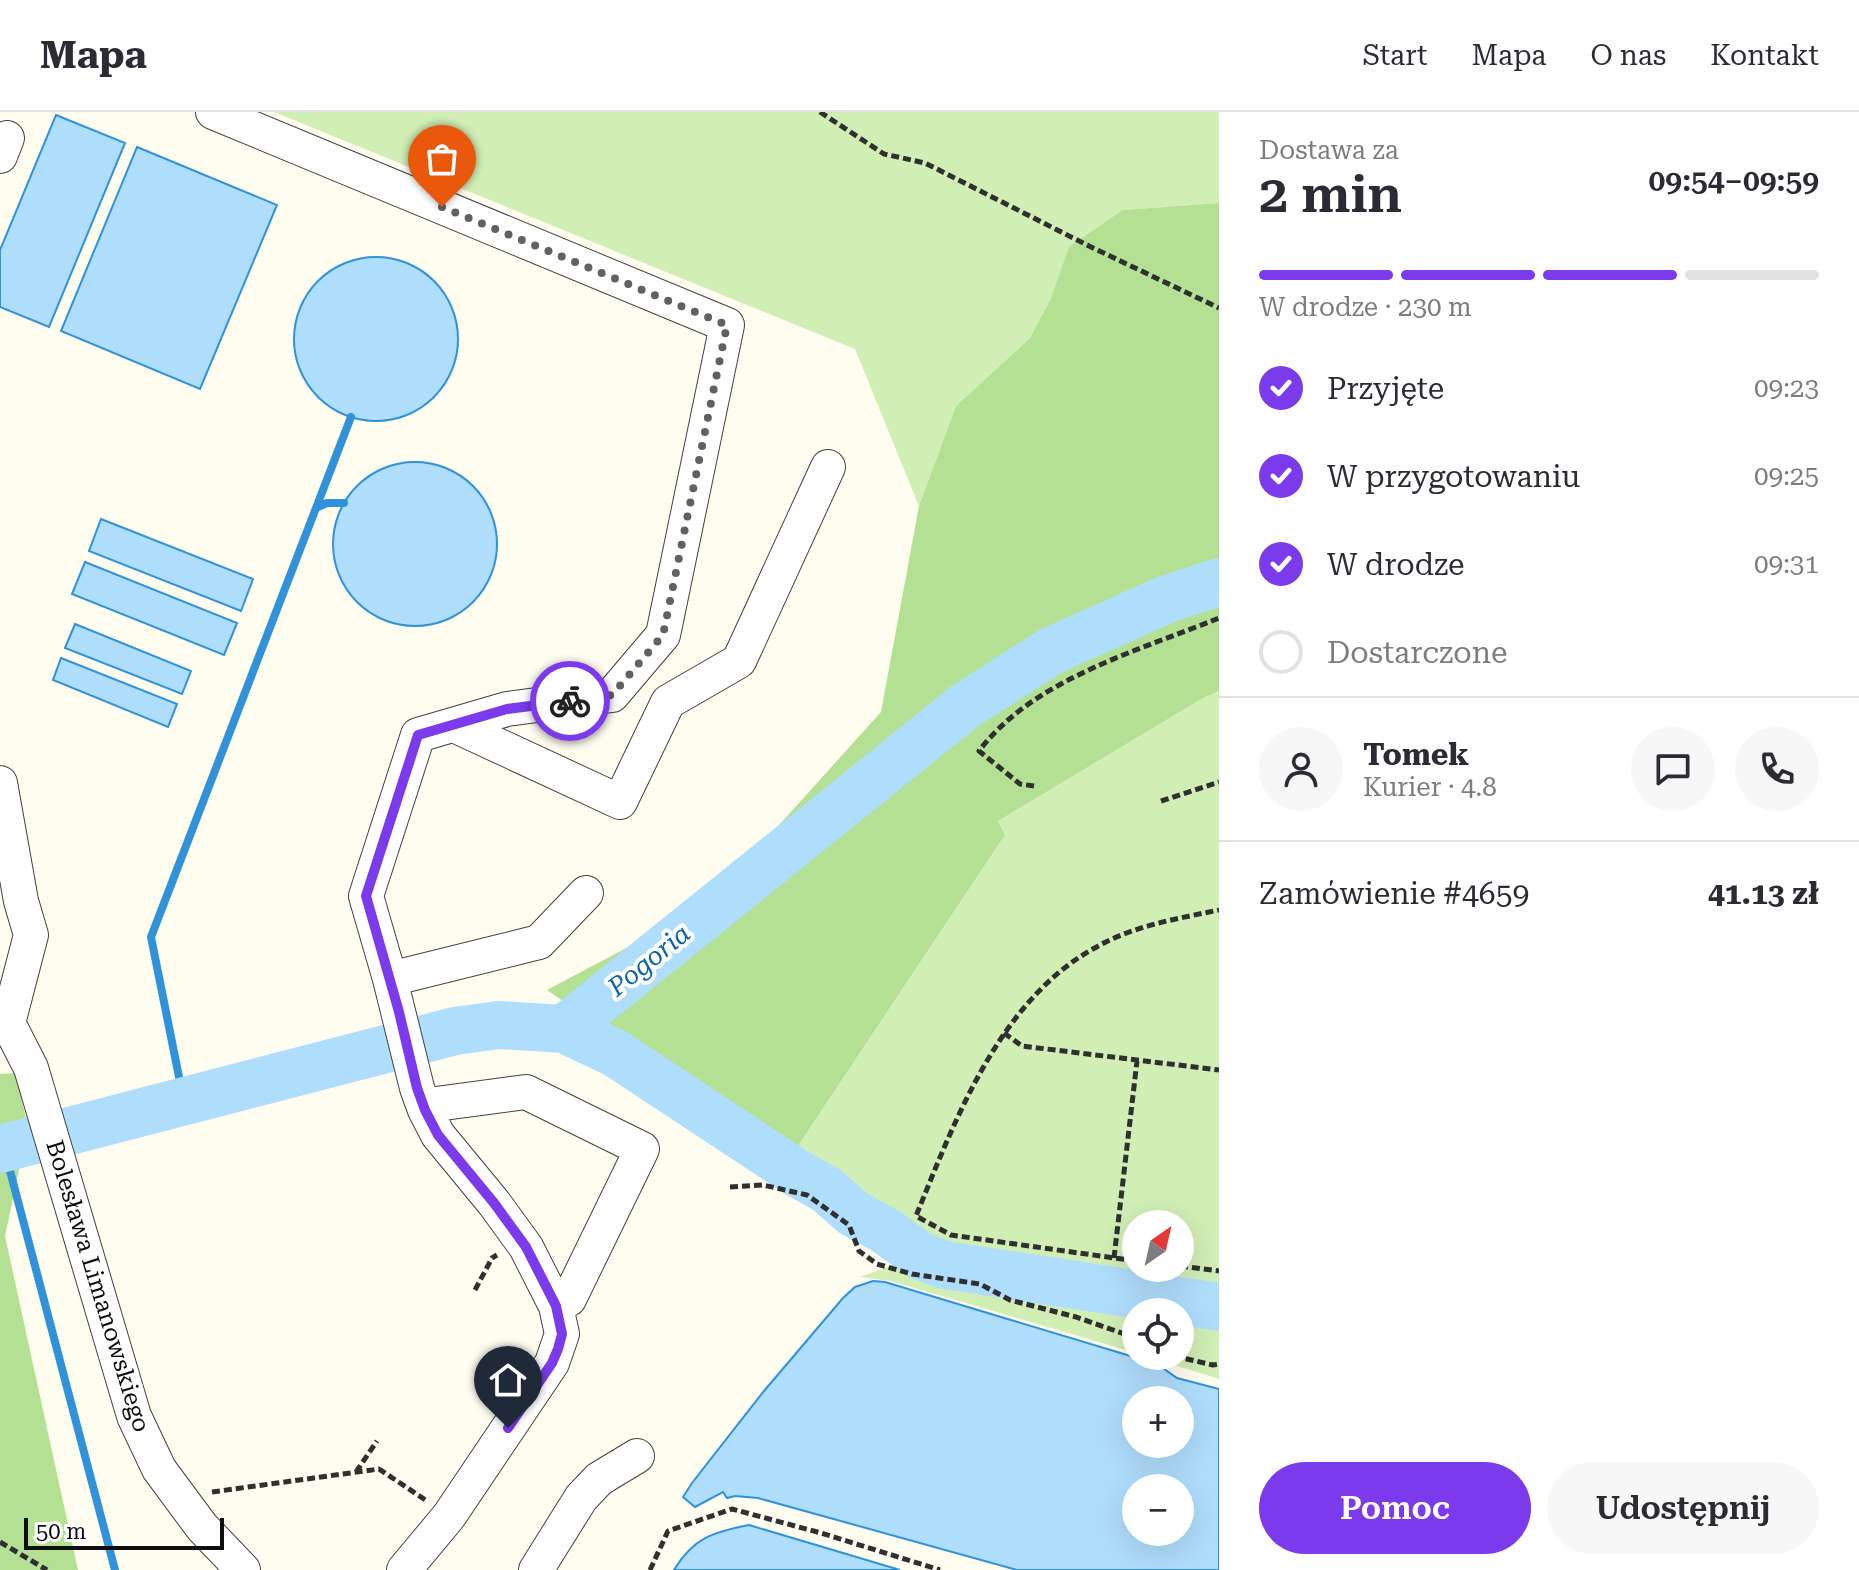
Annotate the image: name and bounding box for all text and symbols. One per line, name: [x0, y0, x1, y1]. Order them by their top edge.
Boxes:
text: Mapa: [40, 33, 147, 77]
text: Start: [1362, 39, 1428, 72]
text: Mapa: [1472, 39, 1546, 72]
text: O nas: [1590, 39, 1666, 72]
text: Kontakt: [1710, 39, 1819, 72]
pin: [408, 125, 476, 207]
text: Dostawa za: [1259, 135, 1399, 165]
icon: bag: [420, 137, 464, 181]
text: 09:54–09:59: [1649, 163, 1819, 198]
text: 2 min: [1259, 164, 1402, 225]
text: W drodze · 230 m: [1259, 292, 1472, 322]
icon: check: [1259, 366, 1303, 410]
text: Przyjęte: [1327, 371, 1444, 406]
text: 09:23: [1754, 373, 1819, 403]
icon: check: [1259, 454, 1303, 498]
text: W przygotowaniu: [1327, 459, 1580, 494]
text: 09:25: [1754, 461, 1819, 491]
icon: check: [1259, 542, 1303, 586]
text: W drodze: [1327, 547, 1464, 582]
text: 09:31: [1754, 549, 1819, 579]
text: Dostarczone: [1327, 635, 1507, 670]
courier: [530, 661, 610, 741]
icon: bike: [548, 679, 592, 723]
button: person: [1259, 727, 1343, 811]
button: chat: [1631, 727, 1715, 811]
button: phone: [1735, 727, 1819, 811]
text: Tomek: [1363, 737, 1469, 772]
text: Kurier · 4.8: [1363, 772, 1497, 802]
text: Zamówienie #4659: [1259, 876, 1529, 911]
text: 41.13 zł: [1708, 876, 1819, 911]
water label: Pogoria: [601, 918, 696, 1003]
street label: Bolesława Limanowskiego: [40, 1137, 156, 1435]
north arrow: [1122, 1210, 1194, 1282]
map controls: [1122, 1210, 1194, 1546]
button: locate: [1122, 1298, 1194, 1370]
pin: [474, 1346, 542, 1428]
icon: home: [486, 1358, 530, 1402]
button: +: [1122, 1386, 1194, 1458]
button: Pomoc: [1259, 1462, 1531, 1554]
button: Udostępnij: [1547, 1462, 1819, 1554]
button: −: [1122, 1474, 1194, 1546]
scale bar: [24, 1514, 224, 1550]
text: 50 m: [36, 1519, 86, 1544]

